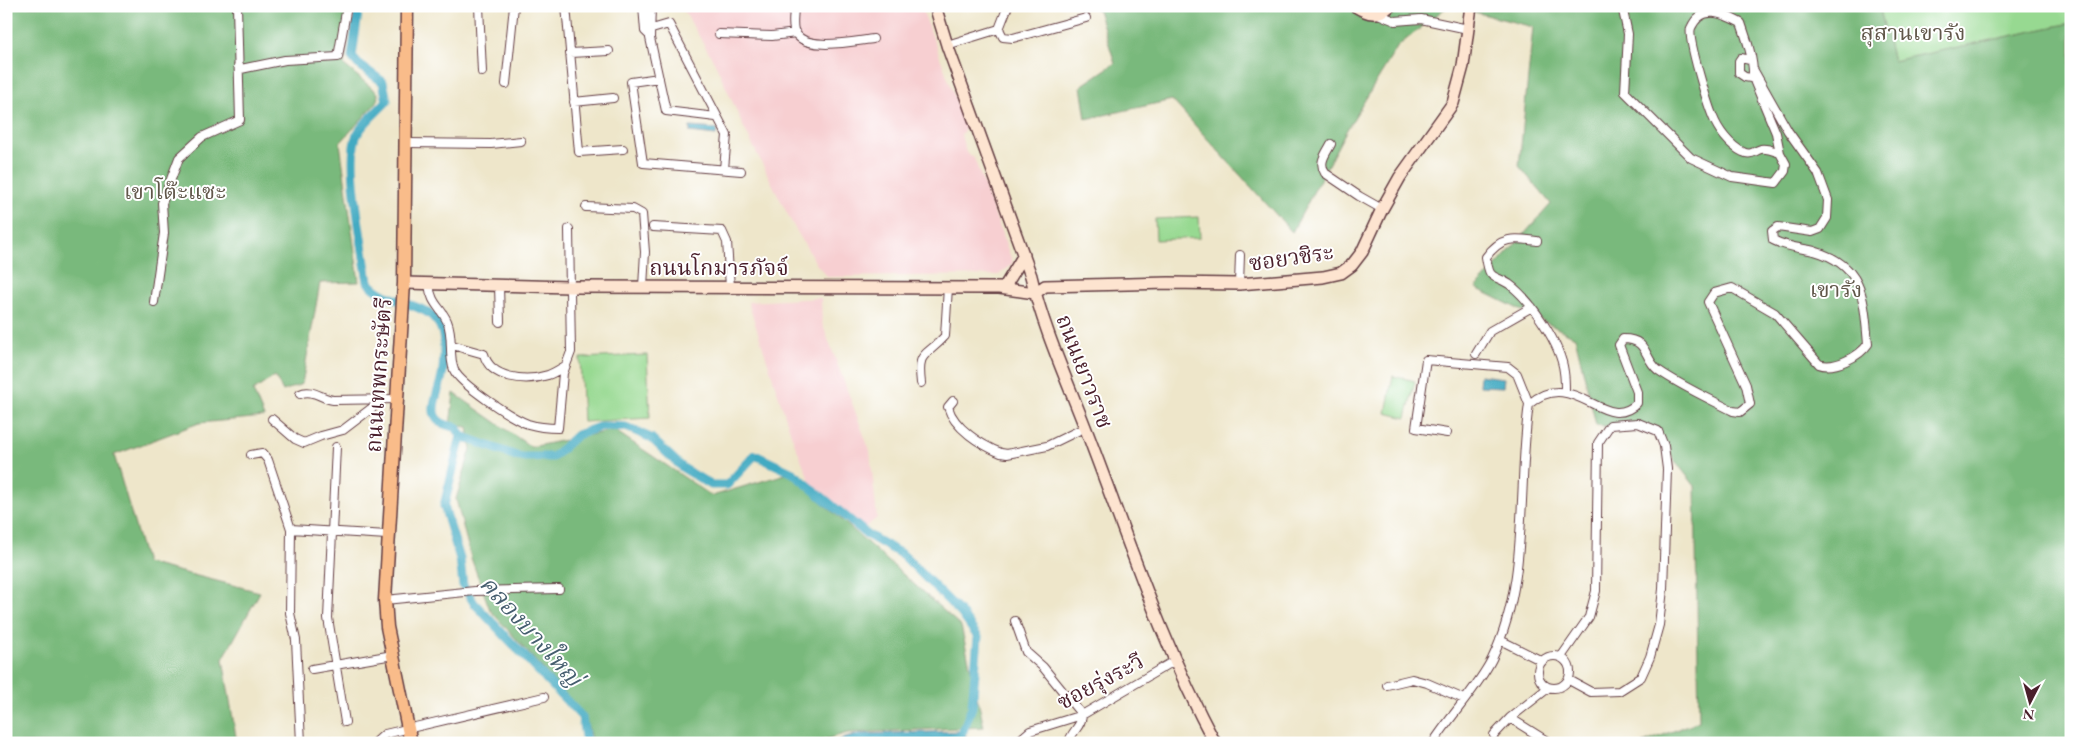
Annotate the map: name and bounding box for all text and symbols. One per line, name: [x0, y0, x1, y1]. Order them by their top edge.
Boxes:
park label: สุสานเขารัง: [1860, 18, 1966, 47]
park label: เขาโต๊ะแซะ: [124, 177, 226, 206]
street label: ซอยวชิระ: [1247, 237, 1335, 278]
street label: ถนนโกมารภัจจ์: [649, 253, 789, 282]
park label: เขารัง: [1810, 275, 1862, 304]
street label: ถนนเทพกระษัตรี: [359, 297, 398, 453]
street label: ถนนเยาวราช: [1050, 310, 1120, 432]
water label: คลองบางใหญ่: [473, 568, 592, 695]
street label: ซอยรุ่งระวี: [1052, 647, 1149, 716]
north arrow: [2004, 676, 2054, 726]
text: N: [2021, 705, 2035, 724]

